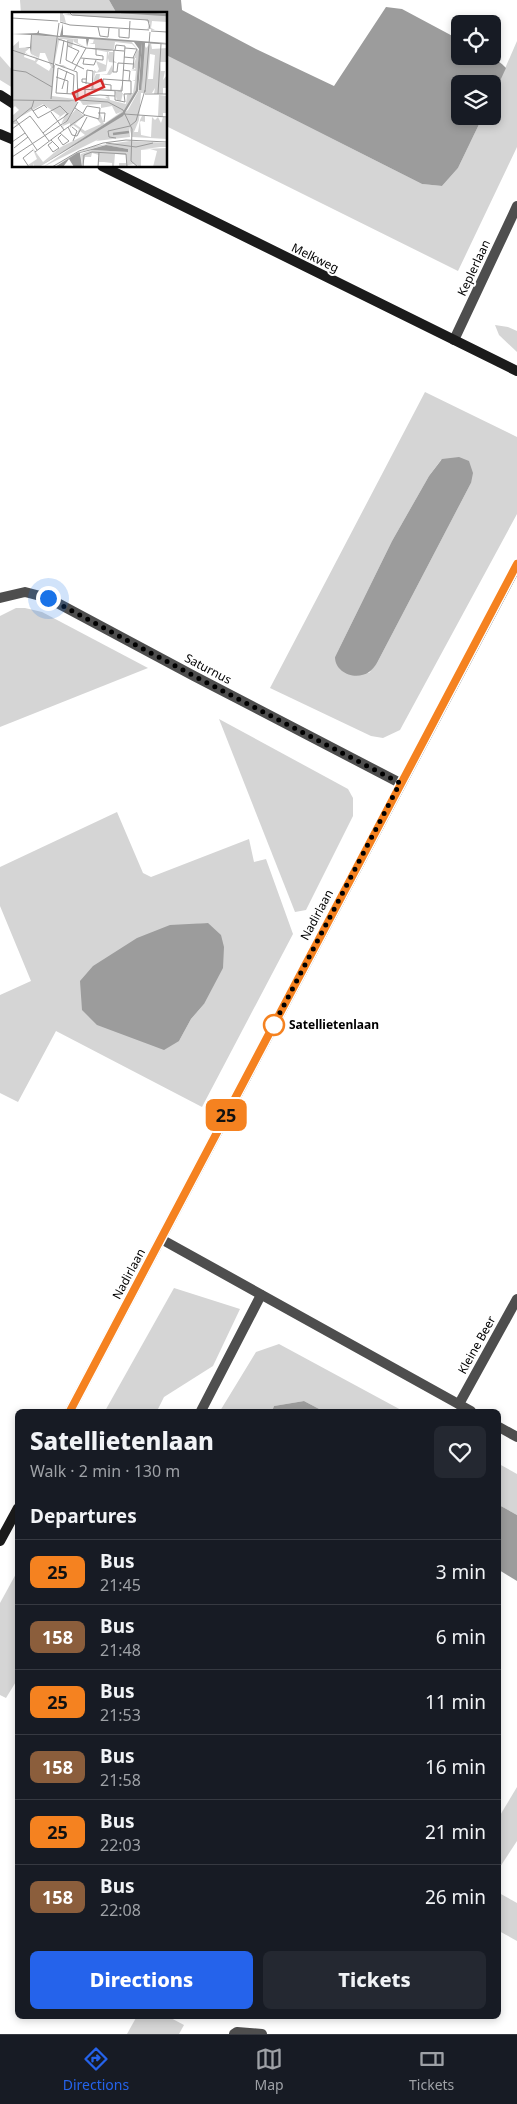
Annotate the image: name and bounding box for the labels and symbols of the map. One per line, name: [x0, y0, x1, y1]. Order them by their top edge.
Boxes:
inset map: [12, 12, 168, 168]
street label: Keplerlaan: [453, 237, 494, 299]
street label: Melkweg: [289, 239, 342, 276]
your location: [36, 586, 61, 611]
street label: Saturnus: [182, 649, 235, 688]
street label: Nadirlaan: [296, 886, 337, 943]
marker: Satellietenlaan: [263, 1014, 285, 1036]
place label: Satellietenlaan: [289, 1016, 379, 1033]
line badge: 25: [204, 1099, 248, 1131]
street label: Nadirlaan: [108, 1245, 149, 1302]
street label: Kleine Beer: [454, 1313, 500, 1377]

